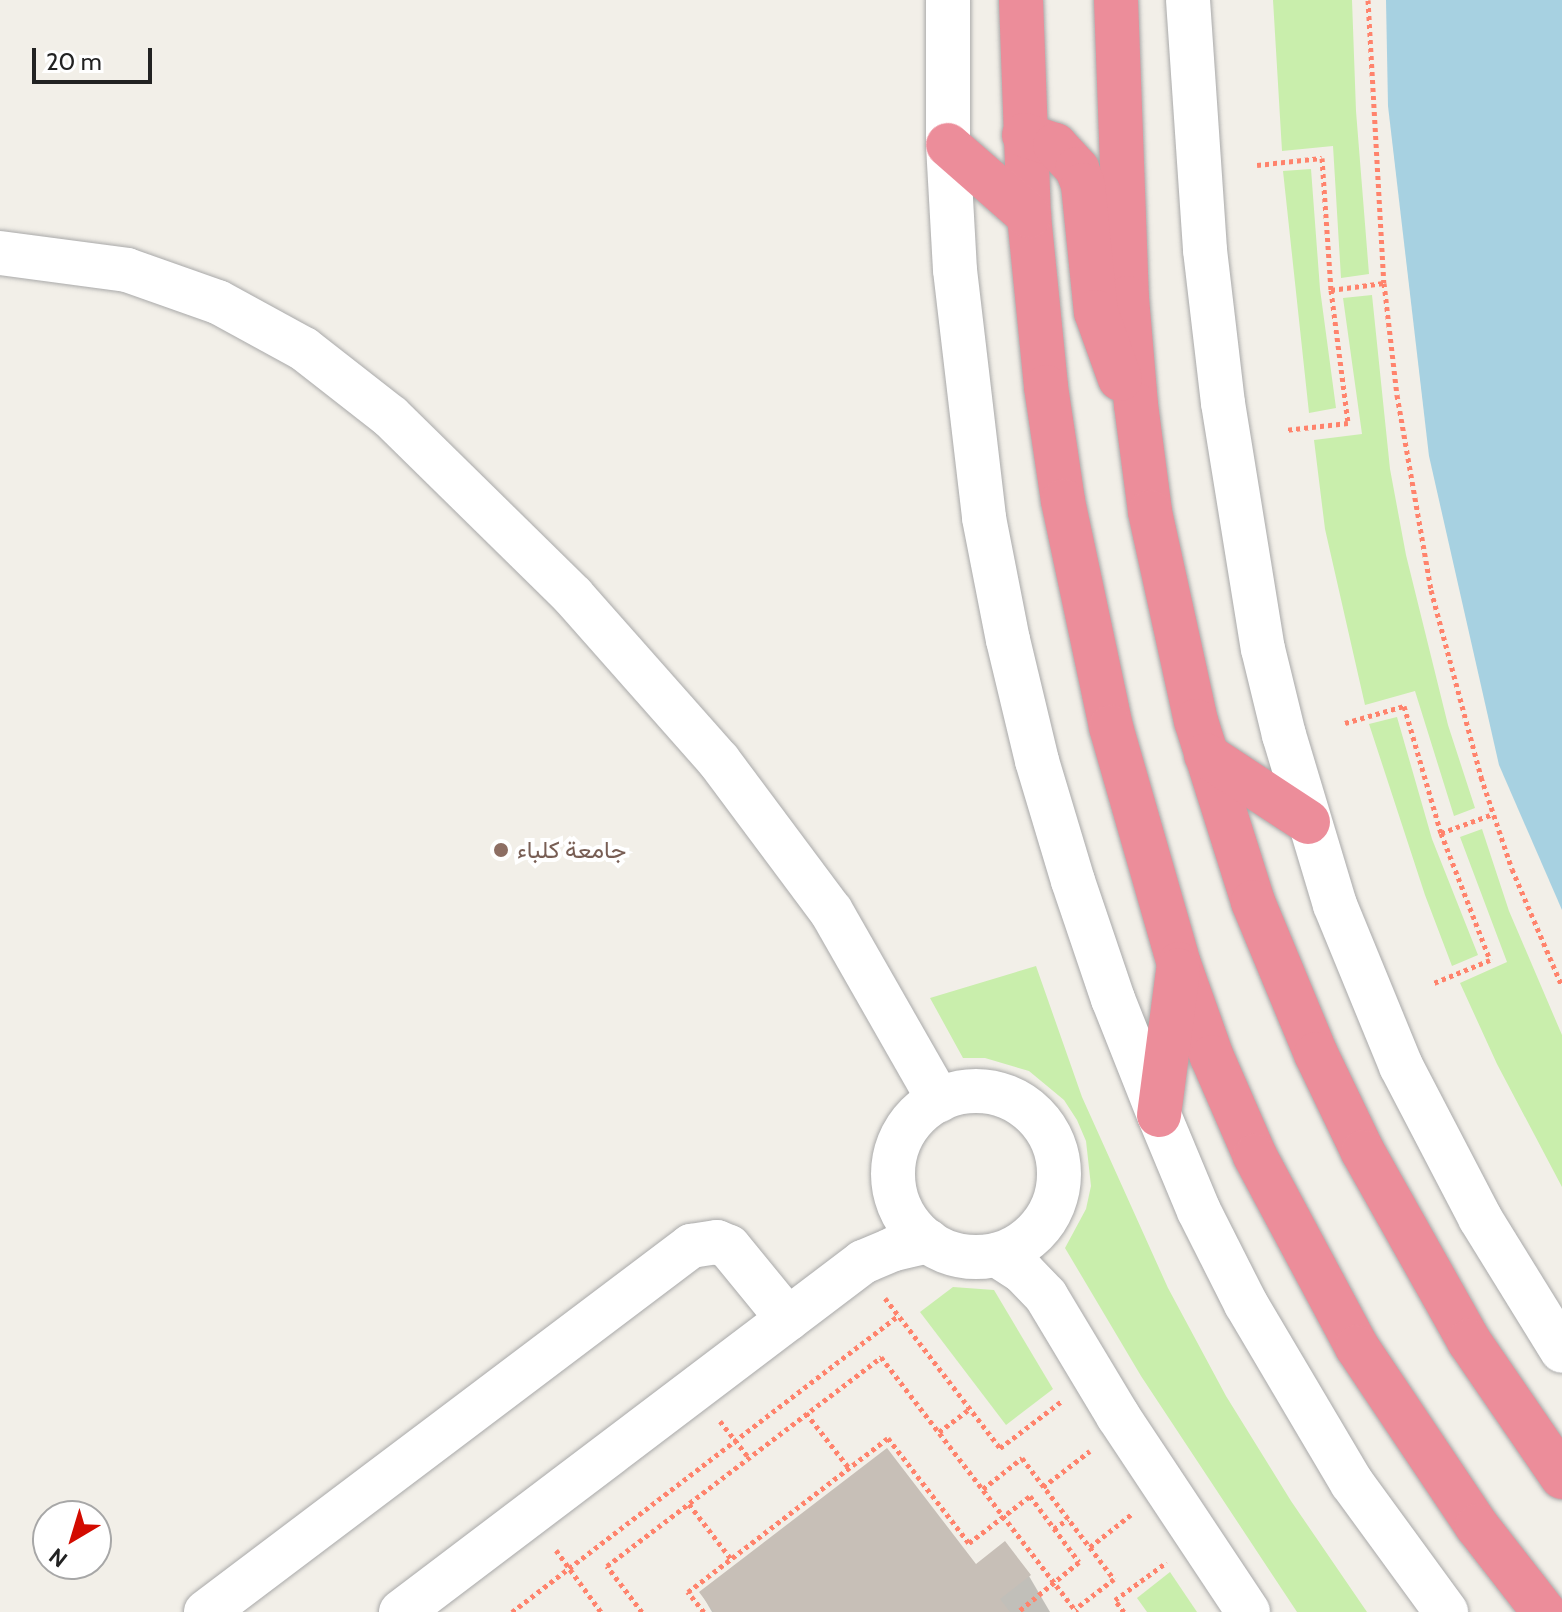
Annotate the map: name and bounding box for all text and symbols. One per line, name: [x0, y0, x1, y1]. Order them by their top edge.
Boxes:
scale bar: [36, 32, 156, 82]
text: 20 m: [46, 47, 102, 76]
place label: جامعة كلباء: [517, 836, 626, 864]
marker: جامعة كلباء: [492, 841, 510, 859]
north arrow: [32, 1500, 112, 1580]
text: N: [44, 1542, 73, 1573]

